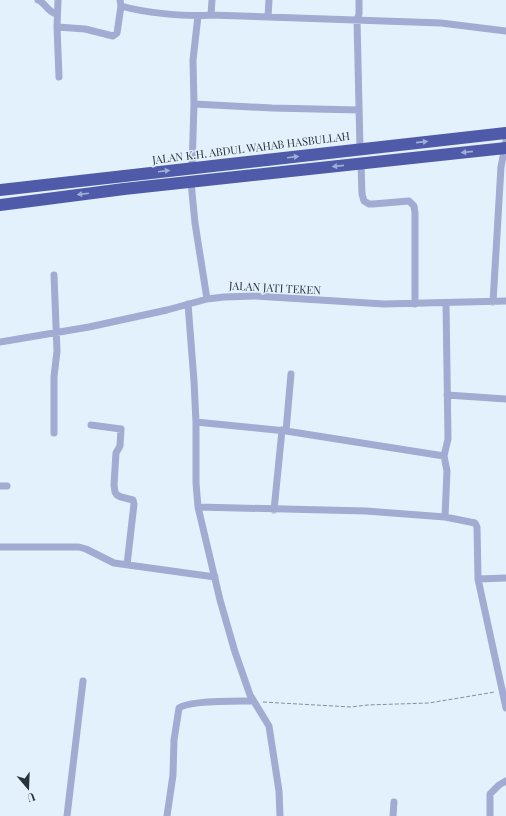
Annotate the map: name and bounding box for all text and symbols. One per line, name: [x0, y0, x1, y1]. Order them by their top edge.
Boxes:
street label: JALAN K.H. ABDUL WAHAB HASBULLAH: [150, 128, 351, 167]
one-way arrow: [416, 139, 428, 146]
one-way arrow: [461, 149, 473, 155]
one-way arrow: [287, 153, 299, 160]
one-way arrow: [332, 163, 344, 169]
one-way arrow: [158, 168, 170, 175]
one-way arrow: [77, 191, 90, 197]
street label: JALAN JATI TEKEN: [228, 278, 322, 297]
north arrow: [8, 768, 48, 808]
text: U: [25, 790, 37, 806]

